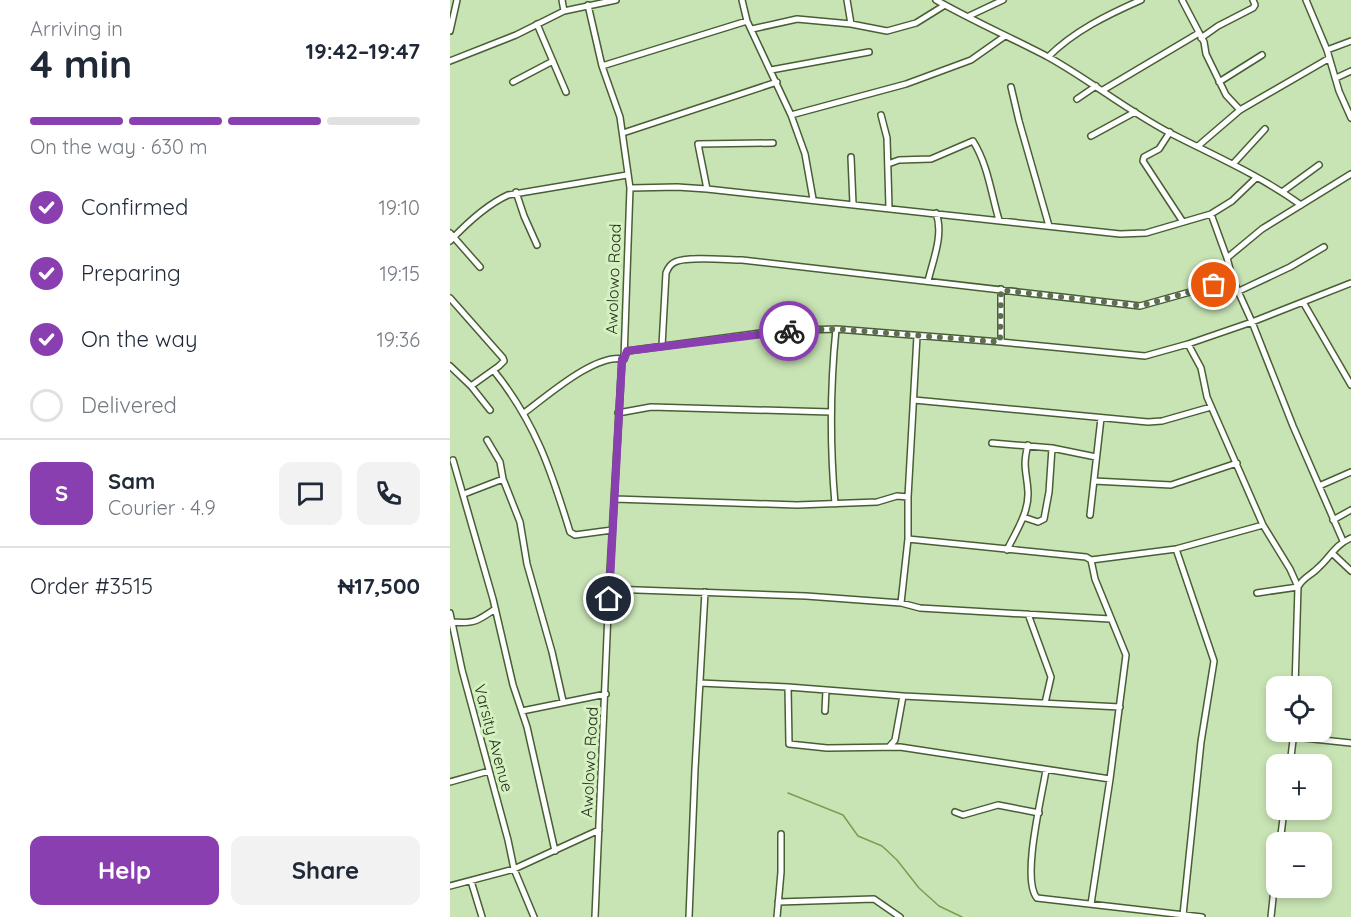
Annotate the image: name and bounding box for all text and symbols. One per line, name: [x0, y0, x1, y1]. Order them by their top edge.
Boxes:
text: Arriving in: [30, 16, 123, 41]
text: 19:42–19:47: [306, 37, 420, 65]
text: 4 min: [30, 39, 132, 88]
text: On the way · 630 m: [30, 134, 208, 159]
icon: check: [30, 191, 63, 224]
text: Confirmed: [81, 193, 188, 221]
text: 19:10: [378, 195, 420, 220]
street label: Awolowo Road: [601, 223, 625, 335]
icon: check: [30, 257, 63, 290]
text: Preparing: [81, 259, 181, 287]
pin: [1188, 259, 1239, 310]
text: 19:15: [379, 261, 420, 286]
icon: bag: [1197, 268, 1230, 301]
courier: [759, 301, 819, 361]
icon: bike: [773, 315, 806, 348]
icon: check: [30, 323, 63, 356]
text: On the way: [81, 325, 197, 353]
text: 19:36: [376, 327, 420, 352]
text: Delivered: [81, 391, 177, 419]
button: chat: [279, 462, 342, 525]
button: phone: [357, 462, 420, 525]
text: Sam: [108, 467, 155, 495]
text: S: [55, 479, 68, 507]
text: Courier · 4.9: [108, 495, 216, 520]
text: Order #3515: [30, 572, 153, 600]
text: ₦17,500: [338, 572, 420, 600]
pin: [583, 573, 634, 624]
icon: home: [592, 582, 625, 615]
map controls: [1266, 676, 1332, 898]
button: locate: [1266, 676, 1332, 742]
street label: Varsity Avenue: [470, 682, 518, 794]
street label: Awolowo Road: [576, 706, 602, 818]
button: +: [1266, 754, 1332, 820]
button: −: [1266, 832, 1332, 898]
button: Help: [30, 836, 219, 905]
button: Share: [231, 836, 420, 905]

